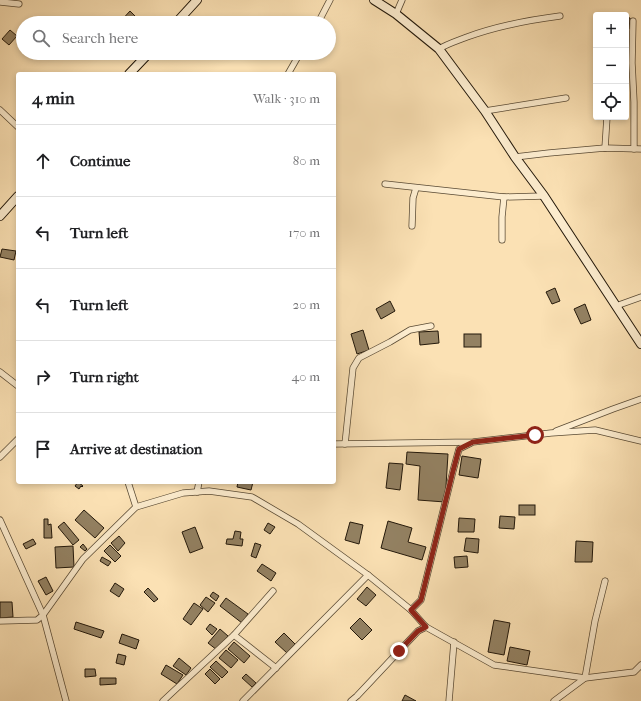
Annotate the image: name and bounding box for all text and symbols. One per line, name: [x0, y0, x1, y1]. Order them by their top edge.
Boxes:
map controls: [593, 12, 629, 120]
button: +: [593, 12, 629, 48]
search box: [16, 16, 336, 60]
icon: search: [30, 27, 52, 49]
text: Search here: [62, 29, 138, 47]
button: −: [593, 48, 629, 84]
button: locate: [593, 84, 629, 120]
text: 4 min: [32, 88, 75, 108]
text: Walk · 310 m: [253, 91, 320, 106]
icon: ahead: [32, 150, 54, 172]
text: Continue: [70, 152, 130, 170]
text: 80 m: [293, 153, 320, 168]
icon: left: [32, 222, 54, 244]
text: Turn left: [70, 224, 128, 242]
text: 170 m: [288, 225, 320, 240]
icon: left: [32, 294, 54, 316]
text: Turn left: [70, 296, 128, 314]
text: 20 m: [293, 297, 320, 312]
icon: right: [32, 366, 54, 388]
text: Turn right: [70, 368, 139, 386]
text: 40 m: [292, 369, 320, 384]
route start: [526, 426, 544, 444]
icon: arrive: [32, 438, 54, 460]
text: Arrive at destination: [70, 440, 202, 458]
route end: [390, 642, 408, 660]

